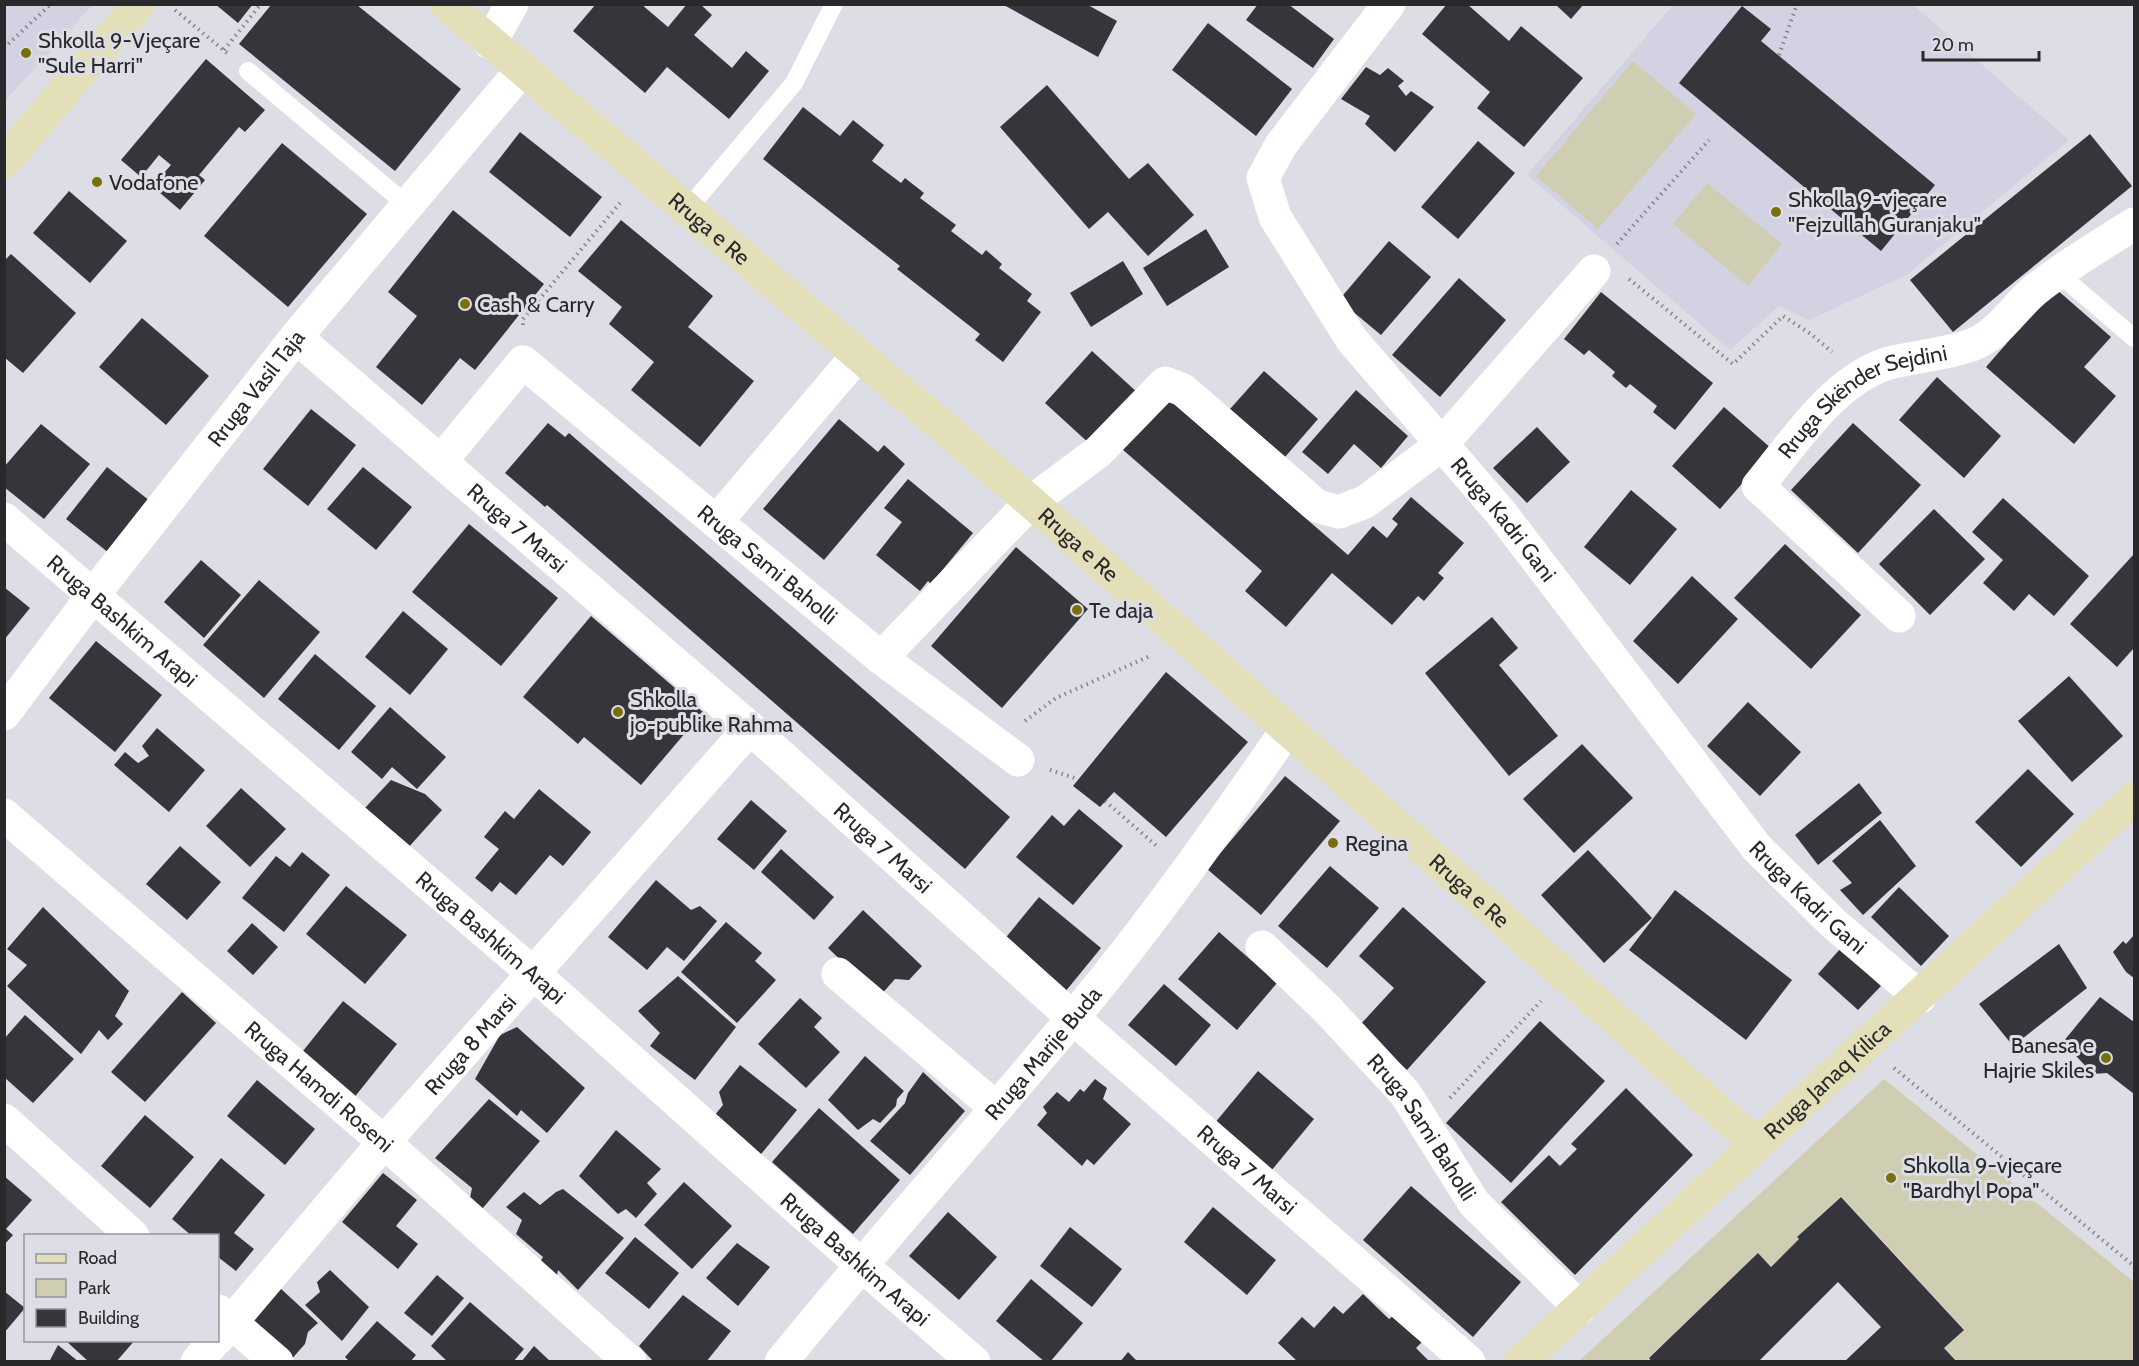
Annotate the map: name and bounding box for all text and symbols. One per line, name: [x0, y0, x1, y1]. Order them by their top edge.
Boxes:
scale bar: [1923, 24, 2038, 62]
place label: Shkolla 9-Vjeçare "Sule Harri": [38, 27, 200, 79]
text: 20 m: [1932, 34, 1974, 56]
marker: Shkolla 9-Vjeçare "Sule Harri": [19, 46, 33, 60]
place label: Vodafone: [109, 169, 199, 196]
marker: Vodafone: [90, 175, 104, 189]
street label: Rruga e Re: [663, 186, 755, 271]
place label: Shkolla 9-vjeçare "Fejzullah Guranjaku": [1788, 186, 1981, 238]
marker: Shkolla 9-vjeçare "Fejzullah Guranjaku": [1769, 205, 1783, 219]
place label: Cash & Carry: [477, 291, 595, 318]
marker: Cash & Carry: [458, 297, 472, 311]
street label: Rruga Vasil Taja: [202, 324, 311, 452]
street label: Rruga Skënder Sejdini: [1772, 339, 1949, 464]
street label: Rruga Kadri Gani: [1445, 452, 1562, 587]
street label: Rruga 7 Marsi: [461, 478, 572, 578]
street label: Rruga Sami Baholli: [692, 499, 843, 630]
street label: Rruga e Re: [1033, 502, 1124, 587]
street label: Rruga Bashkim Arapi: [41, 549, 203, 693]
place label: Te daja: [1089, 597, 1154, 624]
marker: Te daja: [1070, 603, 1084, 617]
place label: Shkolla jo-publike Rahma: [629, 686, 793, 738]
marker: Shkolla jo-publike Rahma: [611, 705, 625, 719]
street label: Rruga 7 Marsi: [828, 797, 938, 899]
place label: Regina: [1345, 830, 1408, 857]
street label: Rruga Kadri Gani: [1743, 835, 1872, 960]
marker: Regina: [1326, 836, 1340, 850]
street label: Rruga e Re: [1423, 848, 1515, 933]
street label: Rruga Bashkim Arapi: [410, 866, 571, 1010]
street label: Rruga Marije Buda: [979, 981, 1107, 1126]
street label: Rruga 8 Marsi: [419, 989, 522, 1101]
street label: Rruga Hamdi Roseni: [239, 1015, 399, 1158]
street label: Rruga Janaq Kilica: [1759, 1015, 1897, 1145]
place label: Banesa e Hajrie Skiles: [1983, 1032, 2094, 1084]
street label: Rruga Sami Baholli: [1361, 1048, 1482, 1206]
marker: Banesa e Hajrie Skiles: [2099, 1051, 2113, 1065]
street label: Rruga 7 Marsi: [1192, 1119, 1302, 1220]
place label: Shkolla 9-vjeçare "Bardhyl Popa": [1903, 1152, 2062, 1204]
marker: Shkolla 9-vjeçare "Bardhyl Popa": [1884, 1171, 1898, 1185]
street label: Rruga Bashkim Arapi: [775, 1187, 935, 1332]
legend: [24, 1234, 219, 1342]
text: Road: [78, 1247, 117, 1269]
text: Park: [78, 1277, 111, 1299]
text: Building: [78, 1307, 140, 1329]

